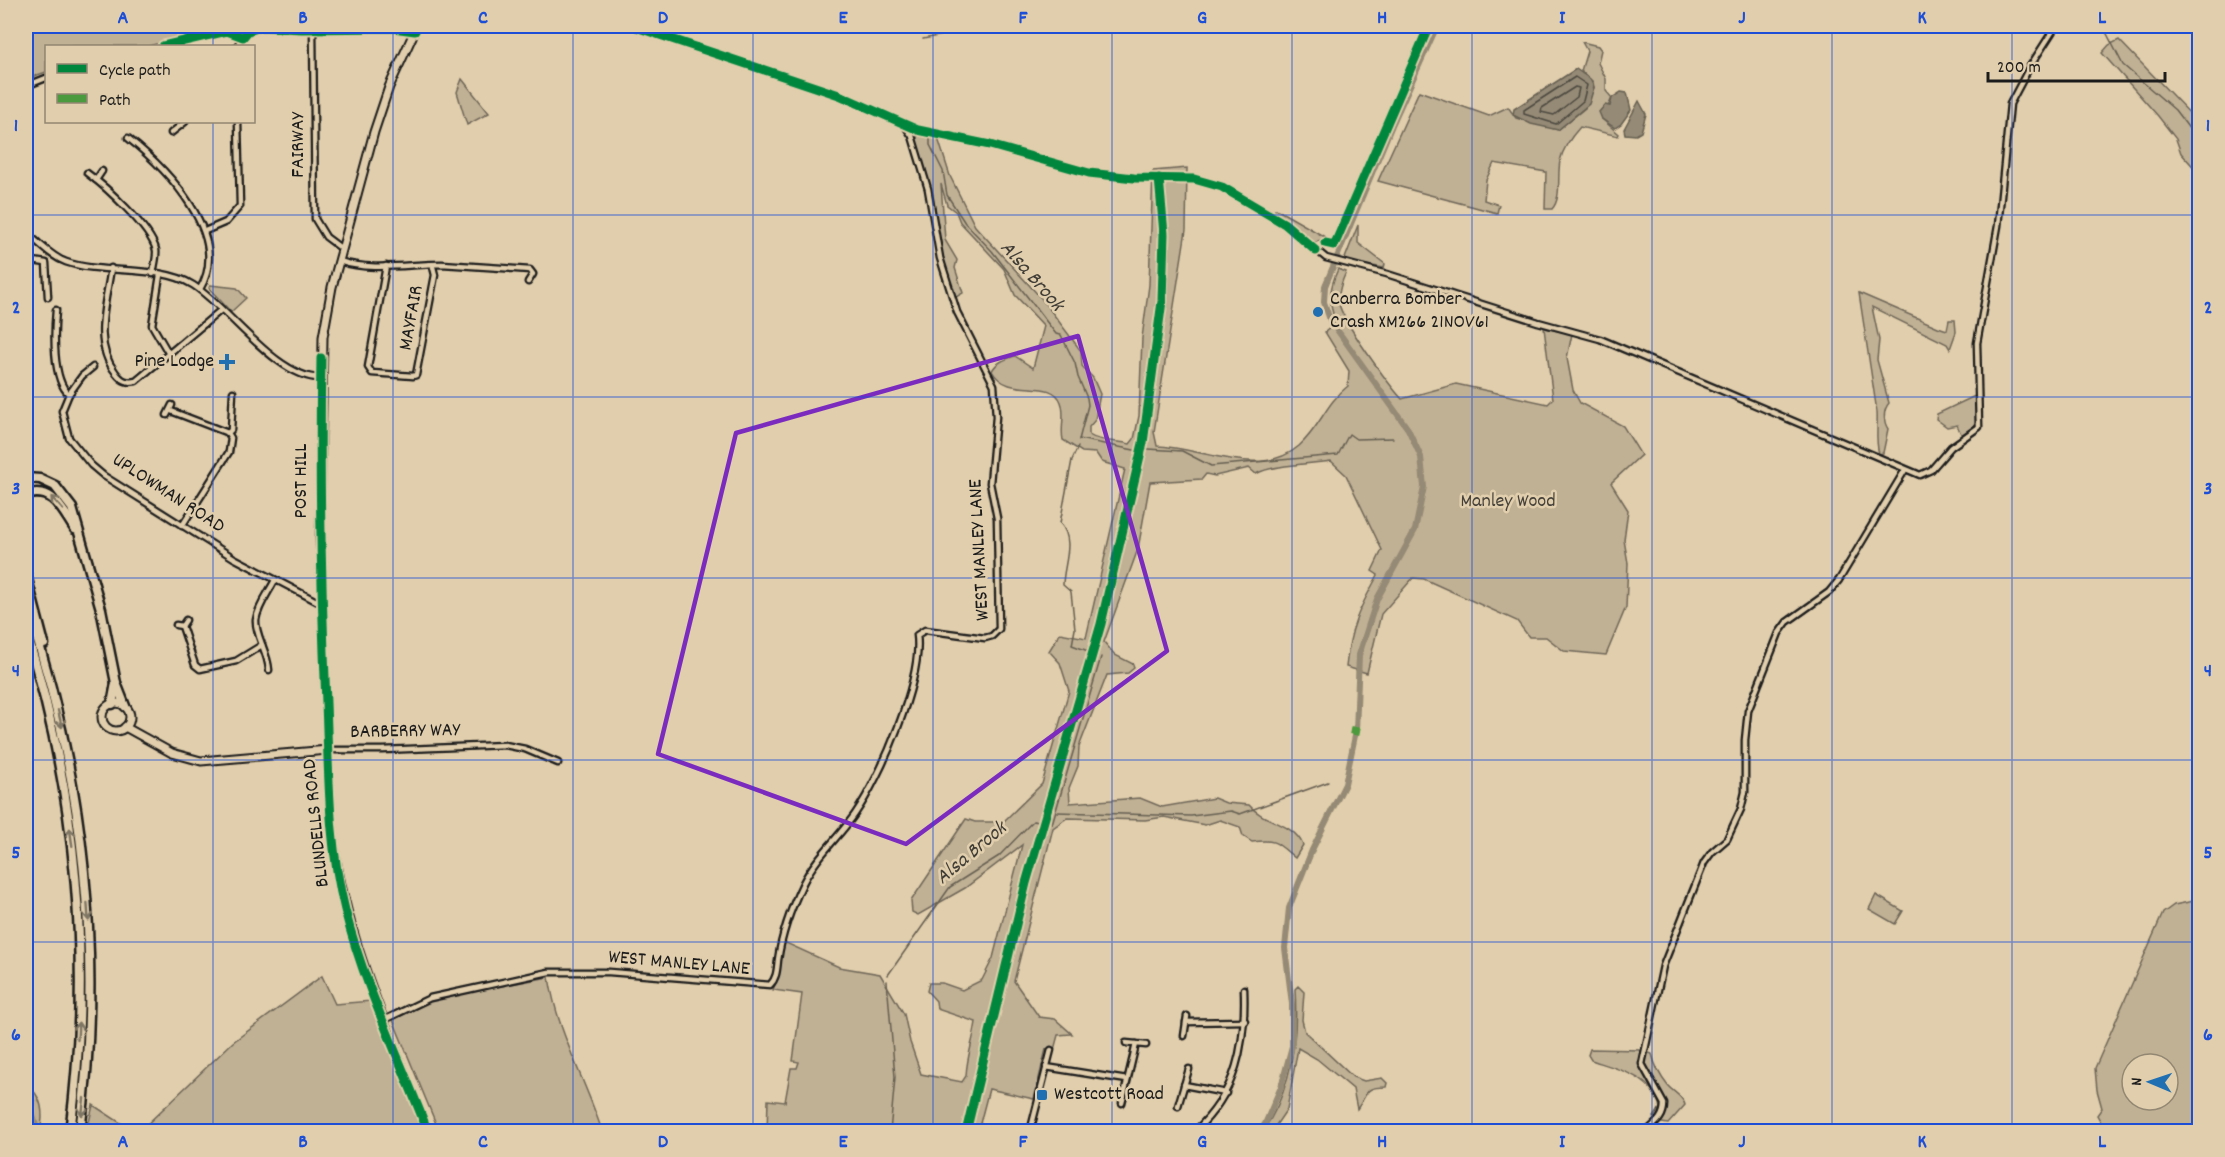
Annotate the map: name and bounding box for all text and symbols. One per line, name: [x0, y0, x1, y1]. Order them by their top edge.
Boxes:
text: A: [118, 5, 129, 33]
text: B: [298, 5, 308, 33]
text: C: [478, 5, 488, 33]
text: D: [658, 5, 669, 33]
text: E: [838, 5, 848, 33]
text: F: [1019, 5, 1029, 33]
text: G: [1197, 5, 1207, 33]
text: H: [1377, 5, 1387, 33]
text: I: [1559, 5, 1566, 33]
text: J: [1738, 5, 1746, 33]
text: K: [1917, 5, 1927, 33]
text: L: [2098, 5, 2107, 33]
legend: [45, 45, 255, 123]
scale bar: [1988, 45, 2165, 83]
text: 200 m: [1997, 56, 2041, 81]
text: Cycle path: [99, 59, 170, 84]
text: Path: [99, 89, 131, 114]
street label: FAIRWAY: [285, 112, 313, 178]
text: 1: [14, 113, 18, 141]
text: 1: [2206, 113, 2210, 141]
water label: Alsa Brook: [992, 235, 1072, 321]
street label: MAYFAIR: [393, 283, 431, 353]
place label: Canberra Bomber Crash XM266 21NOV61: [1330, 286, 1489, 337]
text: 2: [12, 295, 20, 323]
text: 2: [2204, 295, 2212, 323]
marker: Canberra Bomber Crash XM266 21NOV61: [1311, 305, 1325, 319]
place label: Pine Lodge: [135, 348, 214, 376]
marker: Pine Lodge: [218, 353, 236, 371]
street label: POST HILL: [288, 444, 316, 518]
street label: UPLOWMAN ROAD: [106, 447, 230, 541]
text: 3: [12, 476, 20, 504]
text: 3: [2204, 476, 2212, 504]
street label: WEST MANLEY LANE: [962, 479, 998, 621]
park label: Manley Wood: [1460, 488, 1556, 516]
one-way arrow: [50, 495, 63, 511]
text: 4: [12, 658, 20, 686]
text: 4: [2204, 658, 2212, 686]
one-way arrow: [54, 710, 66, 729]
street label: BARBERRY WAY: [350, 717, 461, 747]
street label: BLUNDELLS ROAD: [296, 757, 338, 889]
water label: Alsa Brook: [930, 814, 1016, 893]
one-way arrow: [65, 827, 76, 847]
text: 5: [11, 840, 21, 868]
text: 5: [2203, 840, 2213, 868]
one-way arrow: [83, 902, 94, 922]
street label: WEST MANLEY LANE: [607, 944, 751, 984]
text: 6: [11, 1022, 21, 1050]
one-way arrow: [73, 1022, 84, 1042]
text: 6: [2203, 1022, 2213, 1050]
north arrow: [2120, 1052, 2180, 1112]
text: N: [2126, 1077, 2149, 1086]
place label: Westcott Road: [1054, 1081, 1164, 1109]
marker: Westcott Road: [1035, 1088, 1049, 1102]
one-way arrow: [77, 1096, 88, 1116]
text: A: [118, 1129, 129, 1157]
text: B: [298, 1129, 308, 1157]
text: C: [478, 1129, 488, 1157]
text: D: [658, 1129, 669, 1157]
text: E: [838, 1129, 848, 1157]
text: F: [1019, 1129, 1029, 1157]
text: G: [1197, 1129, 1207, 1157]
text: H: [1377, 1129, 1387, 1157]
text: I: [1559, 1129, 1566, 1157]
text: J: [1738, 1129, 1746, 1157]
text: K: [1917, 1129, 1927, 1157]
text: L: [2098, 1129, 2107, 1157]

